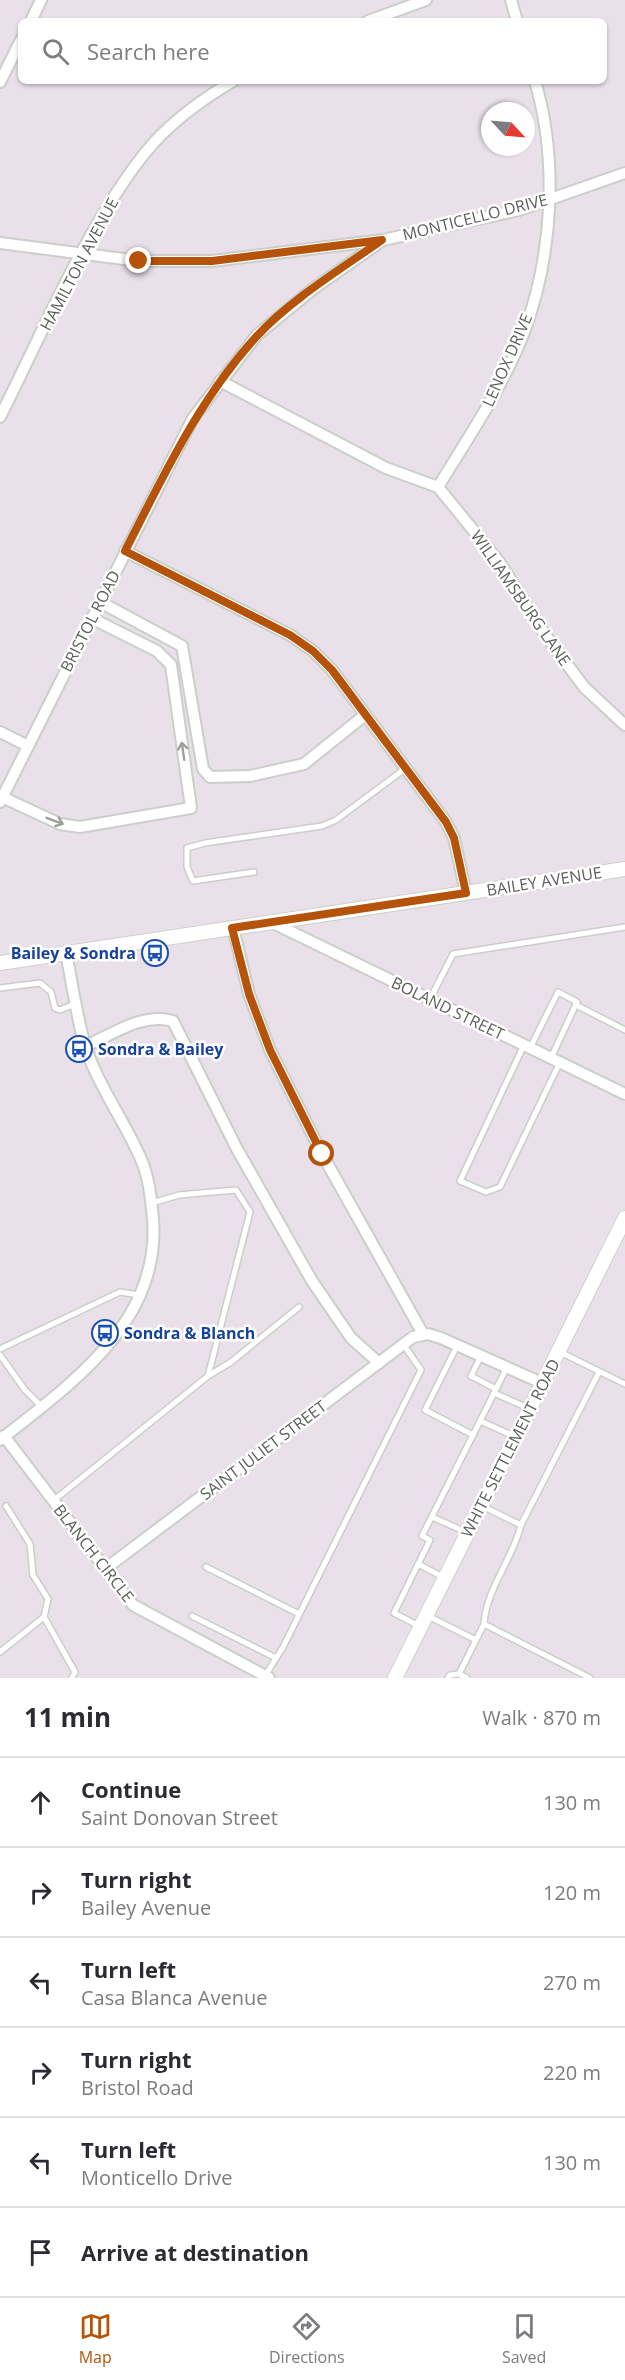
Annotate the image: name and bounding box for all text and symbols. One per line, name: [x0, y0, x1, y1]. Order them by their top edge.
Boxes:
search box: [18, 18, 607, 84]
icon: search: [39, 35, 72, 68]
text: Search here: [87, 36, 210, 66]
north arrow: [481, 102, 535, 156]
street label: MONTICELLO DRIVE: [400, 188, 550, 246]
street label: HAMILTON AVENUE: [35, 194, 123, 334]
route end: [125, 247, 151, 273]
street label: LENOX DRIVE: [477, 310, 537, 410]
street label: WILLIAMSBURG LANE: [466, 526, 576, 670]
street label: BRISTOL ROAD: [55, 566, 125, 676]
one-way arrow: [177, 741, 188, 761]
one-way arrow: [46, 817, 64, 828]
street label: BAILEY AVENUE: [485, 861, 603, 901]
bus stop icon: Bailey & Sondra: [140, 938, 170, 968]
place label: Bailey & Sondra: [11, 942, 136, 964]
street label: BOLAND STREET: [388, 971, 508, 1045]
bus stop icon: Sondra & Bailey: [64, 1034, 94, 1064]
place label: Sondra & Bailey: [98, 1038, 224, 1060]
route start: [308, 1140, 334, 1166]
bus stop icon: Sondra & Blanch: [90, 1318, 120, 1348]
place label: Sondra & Blanch: [124, 1322, 255, 1344]
street label: WHITE SETTLEMENT ROAD: [455, 1355, 565, 1541]
street label: SAINT JULIET STREET: [195, 1395, 331, 1505]
street label: BLANCH CIRCLE: [49, 1499, 139, 1607]
text: 11 min: [24, 1699, 111, 1735]
text: Walk · 870 m: [482, 1704, 601, 1731]
text: Continue: [81, 1774, 181, 1804]
icon: ahead: [24, 1786, 57, 1819]
text: 130 m: [543, 1789, 601, 1816]
text: Saint Donovan Street: [81, 1804, 278, 1831]
text: Turn right: [81, 1864, 192, 1894]
icon: right: [24, 1876, 57, 1909]
text: 120 m: [543, 1879, 601, 1906]
text: Bailey Avenue: [81, 1894, 211, 1921]
text: Turn left: [81, 1954, 176, 1984]
icon: left: [24, 1966, 57, 1999]
text: 270 m: [543, 1969, 601, 1996]
text: Casa Blanca Avenue: [81, 1984, 267, 2011]
text: Turn right: [81, 2044, 192, 2074]
icon: right: [24, 2056, 57, 2089]
text: 220 m: [543, 2059, 601, 2086]
text: Bristol Road: [81, 2074, 194, 2101]
text: Turn left: [81, 2134, 176, 2164]
icon: left: [24, 2146, 57, 2179]
text: 130 m: [543, 2149, 601, 2176]
text: Monticello Drive: [81, 2164, 233, 2191]
icon: arrive: [24, 2236, 57, 2269]
text: Arrive at destination: [81, 2237, 309, 2267]
tab: Map: [79, 2310, 112, 2368]
tab: Directions: [269, 2310, 345, 2368]
tab: Saved: [502, 2310, 546, 2368]

